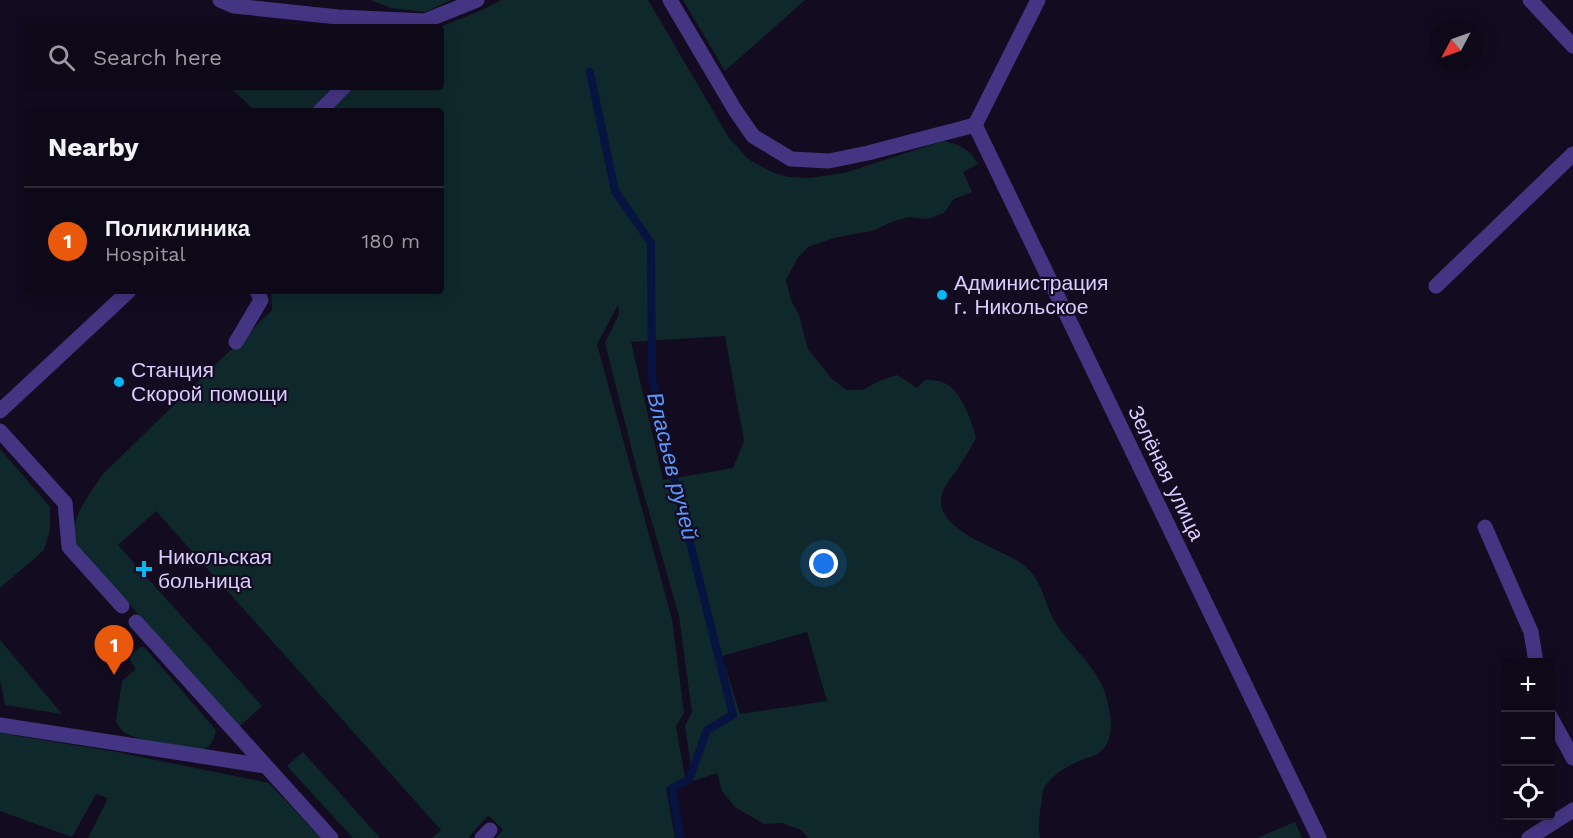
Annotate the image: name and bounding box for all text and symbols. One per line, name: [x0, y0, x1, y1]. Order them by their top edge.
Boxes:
north arrow: [1429, 18, 1483, 72]
search box: [24, 24, 444, 90]
icon: search: [45, 41, 78, 74]
text: Search here: [93, 45, 222, 70]
text: Nearby: [48, 132, 139, 162]
text: Поликлиника: [105, 216, 250, 241]
text: 1: [63, 229, 72, 253]
text: 180 m: [362, 229, 420, 253]
text: Hospital: [105, 242, 186, 266]
place label: Администрация г. Никольское: [954, 270, 1108, 319]
marker: Администрация г. Никольское: [935, 288, 949, 302]
place label: Станция Скорой помощи: [131, 357, 288, 406]
marker: Станция Скорой помощи: [112, 375, 126, 389]
water label: Власьев ручей: [642, 390, 703, 543]
street label: Зелёная улица: [1123, 401, 1210, 545]
place label: Никольская больница: [158, 544, 272, 593]
your location: [809, 549, 838, 578]
marker: Никольская больница: [135, 560, 153, 578]
pin: 1: [94, 626, 134, 675]
map controls: [1501, 658, 1555, 820]
button: +: [1501, 658, 1555, 712]
button: −: [1501, 712, 1555, 766]
button: locate: [1501, 766, 1555, 820]

